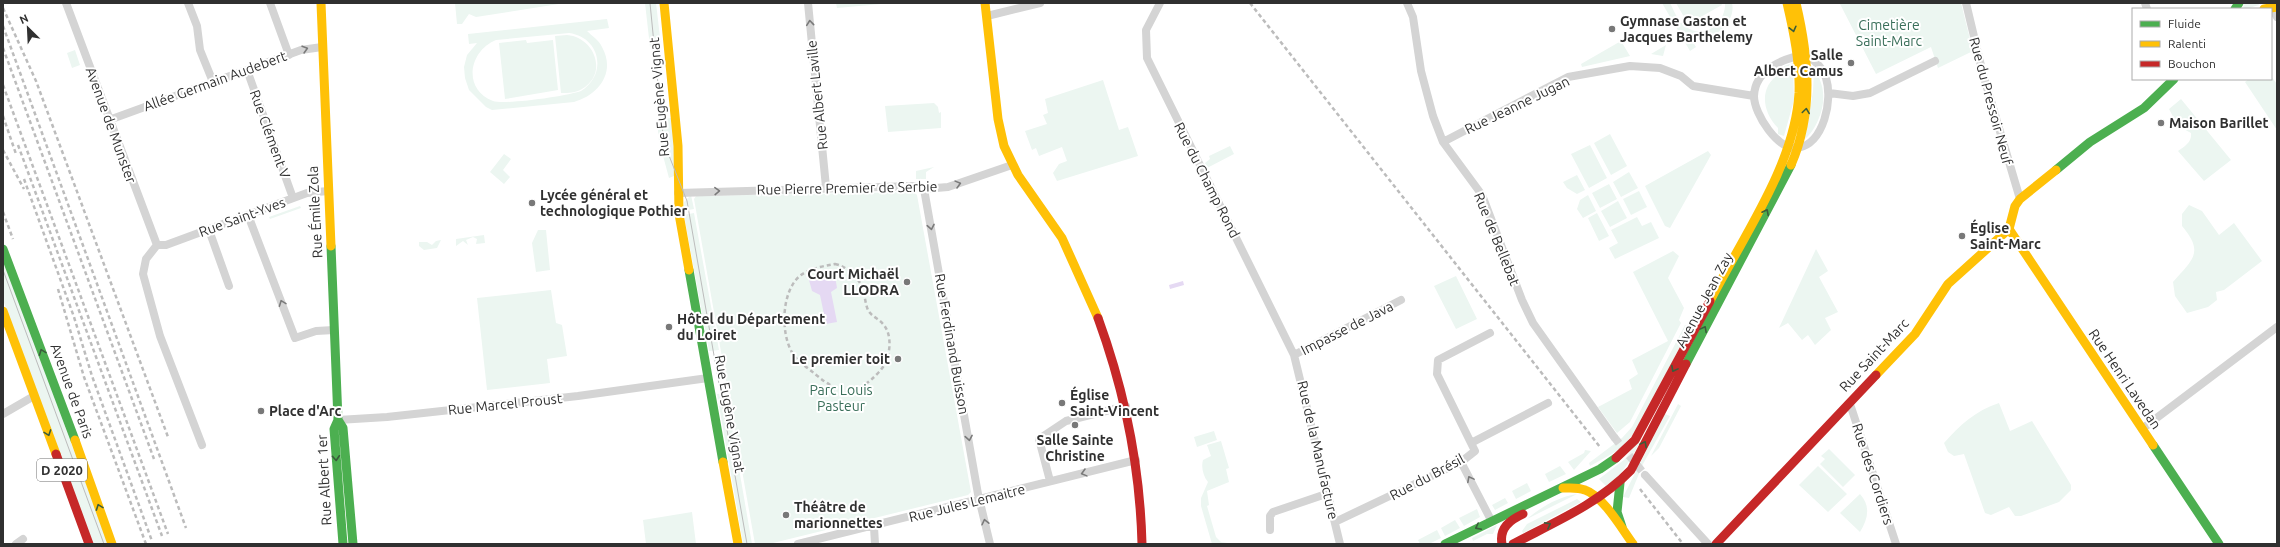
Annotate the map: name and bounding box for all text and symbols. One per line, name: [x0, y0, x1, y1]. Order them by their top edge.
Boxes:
north arrow: [8, 8, 48, 48]
legend: [2132, 8, 2272, 80]
text: N: [18, 12, 30, 26]
place label: Gymnase Gaston et Jacques Barthelemy: [1620, 13, 1753, 45]
park label: Cimetière Saint-Marc: [1856, 17, 1923, 49]
text: Fluide: [2168, 17, 2201, 30]
one-way arrow: [806, 20, 815, 26]
marker: Gymnase Gaston et Jacques Barthelemy: [1607, 24, 1617, 34]
one-way arrow: [1789, 26, 1797, 32]
street label: Rue du Pressoir Neuf: [1966, 35, 2016, 167]
street label: Rue Eugène Vignat: [646, 36, 672, 157]
text: Ralenti: [2168, 37, 2206, 50]
street label: Rue Albert Laville: [803, 39, 831, 151]
one-way arrow: [301, 45, 308, 54]
street label: Allée Germain Audebert: [141, 47, 289, 114]
place label: Salle Albert Camus: [1754, 47, 1843, 79]
text: Bouchon: [2168, 57, 2216, 70]
marker: Salle Albert Camus: [1846, 58, 1856, 68]
street label: Avenue de Munster: [83, 65, 140, 186]
street label: Rue Jeanne Jugan: [1462, 73, 1572, 137]
street label: Rue Clément V: [247, 88, 293, 181]
one-way arrow: [1801, 108, 1810, 114]
place label: Maison Barillet: [2169, 115, 2269, 131]
marker: Maison Barillet: [2156, 118, 2166, 128]
street label: Rue du Champ Rond: [1171, 120, 1243, 240]
street label: Rue Émile Zola: [304, 165, 325, 259]
street label: Rue Pierre Premier de Serbie: [757, 178, 937, 198]
one-way arrow: [954, 180, 961, 189]
place label: Lycée général et technologique Pothier: [540, 187, 688, 219]
one-way arrow: [714, 187, 720, 195]
street label: Rue de Bellebat: [1471, 190, 1523, 289]
street label: Rue Saint-Yves: [197, 194, 287, 240]
marker: Lycée général et technologique Pothier: [527, 198, 537, 208]
one-way arrow: [1761, 209, 1769, 216]
place label: Église Saint-Marc: [1970, 219, 2041, 252]
one-way arrow: [926, 224, 935, 231]
marker: Église Saint-Marc: [1957, 231, 1967, 241]
street label: Avenue Jean Zay: [1672, 250, 1736, 350]
place label: Court Michaël LLODRA: [807, 266, 899, 298]
street label: Rue Ferdinand Buisson: [932, 272, 972, 416]
marker: Court Michaël LLODRA: [902, 277, 912, 287]
street label: Impasse de Java: [1298, 298, 1396, 358]
one-way arrow: [278, 299, 286, 306]
place label: Hôtel du Département du Loiret: [677, 311, 825, 343]
street label: Rue Saint-Marc: [1836, 315, 1912, 395]
marker: Hôtel du Département du Loiret: [664, 322, 674, 332]
one-way arrow: [1700, 326, 1707, 333]
street label: Rue Henri Lavedan: [2086, 326, 2164, 432]
street label: Avenue de Paris: [47, 341, 97, 441]
one-way arrow: [39, 348, 47, 355]
place label: Le premier toit: [792, 351, 890, 367]
street label: Rue Eugène Vignat: [712, 354, 748, 475]
marker: Le premier toit: [893, 354, 903, 364]
one-way arrow: [1671, 364, 1679, 372]
street label: Rue de la Manufacture: [1294, 379, 1342, 521]
park label: Parc Louis Pasteur: [809, 382, 873, 414]
place label: Église Saint-Vincent: [1070, 386, 1159, 419]
street label: Rue Marcel Proust: [447, 390, 563, 418]
marker: Église Saint-Vincent: [1057, 398, 1067, 408]
place label: Place d'Arc: [269, 403, 341, 419]
marker: Place d'Arc: [256, 406, 266, 416]
marker: Salle Sainte Christine: [1070, 420, 1080, 430]
street label: Rue des Cordiers: [1849, 421, 1897, 527]
one-way arrow: [43, 429, 52, 436]
place label: Salle Sainte Christine: [1036, 432, 1114, 464]
street label: Rue Albert 1er: [314, 433, 334, 526]
one-way arrow: [964, 435, 972, 441]
one-way arrow: [1639, 441, 1647, 448]
street label: Rue du Brésil: [1387, 451, 1467, 503]
one-way arrow: [332, 455, 341, 461]
road number: D 2020: [37, 459, 87, 481]
one-way arrow: [1081, 468, 1088, 476]
one-way arrow: [1467, 476, 1474, 483]
street label: Rue Jules Lemaitre: [907, 481, 1027, 525]
place label: Théâtre de marionnettes: [794, 499, 883, 531]
one-way arrow: [95, 504, 103, 511]
marker: Théâtre de marionnettes: [781, 510, 791, 520]
one-way arrow: [981, 519, 989, 525]
one-way arrow: [1475, 522, 1483, 530]
one-way arrow: [1543, 523, 1551, 530]

